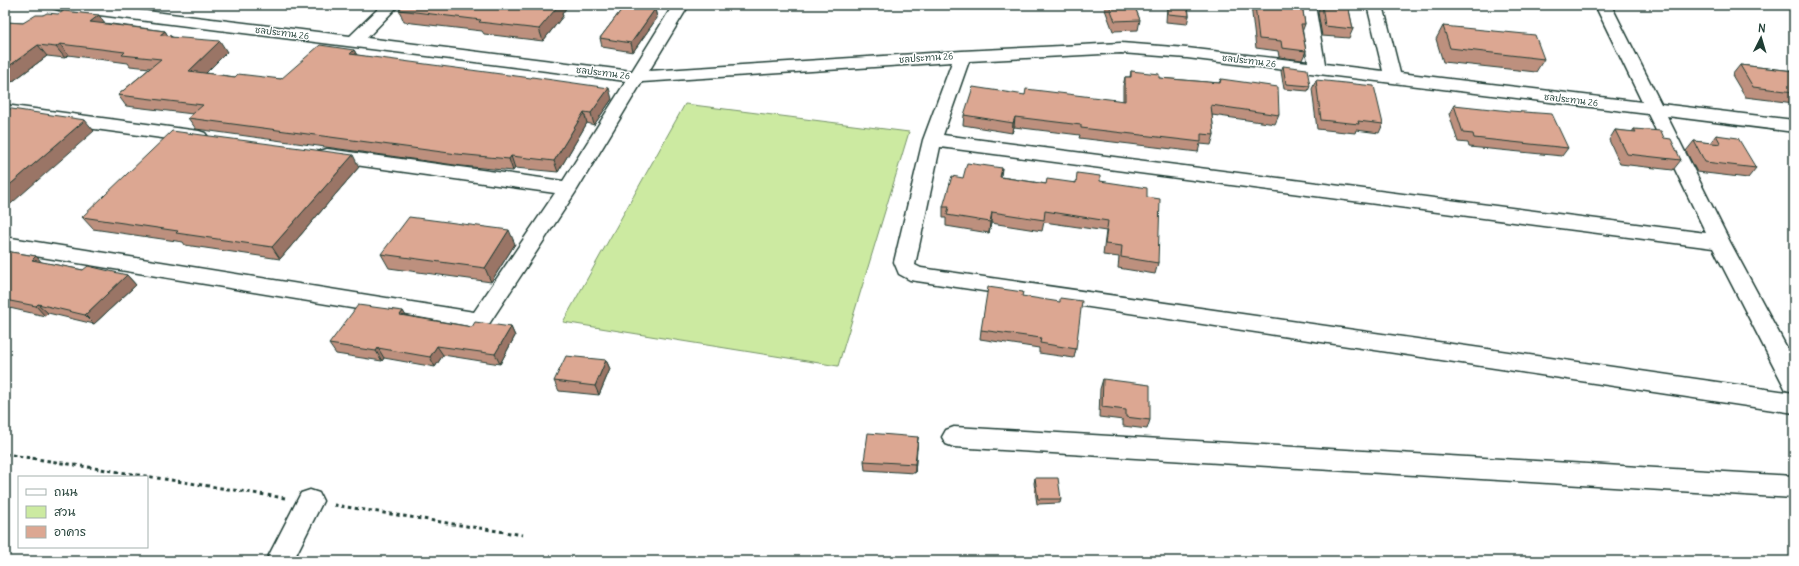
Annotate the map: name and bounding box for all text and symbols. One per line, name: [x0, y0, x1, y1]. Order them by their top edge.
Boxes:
north arrow: [1741, 18, 1781, 58]
text: N: [1757, 21, 1766, 35]
street label: ชลประทาน 26: [254, 24, 310, 41]
street label: ชลประทาน 26: [898, 50, 954, 65]
street label: ชลประทาน 26: [1221, 52, 1277, 69]
street label: ชลประทาน 26: [575, 64, 631, 81]
street label: ชลประทาน 26: [1543, 91, 1599, 108]
legend: [18, 476, 148, 548]
text: ถนน: [54, 484, 78, 499]
text: สวน: [54, 504, 75, 519]
text: อาคาร: [54, 524, 86, 539]

